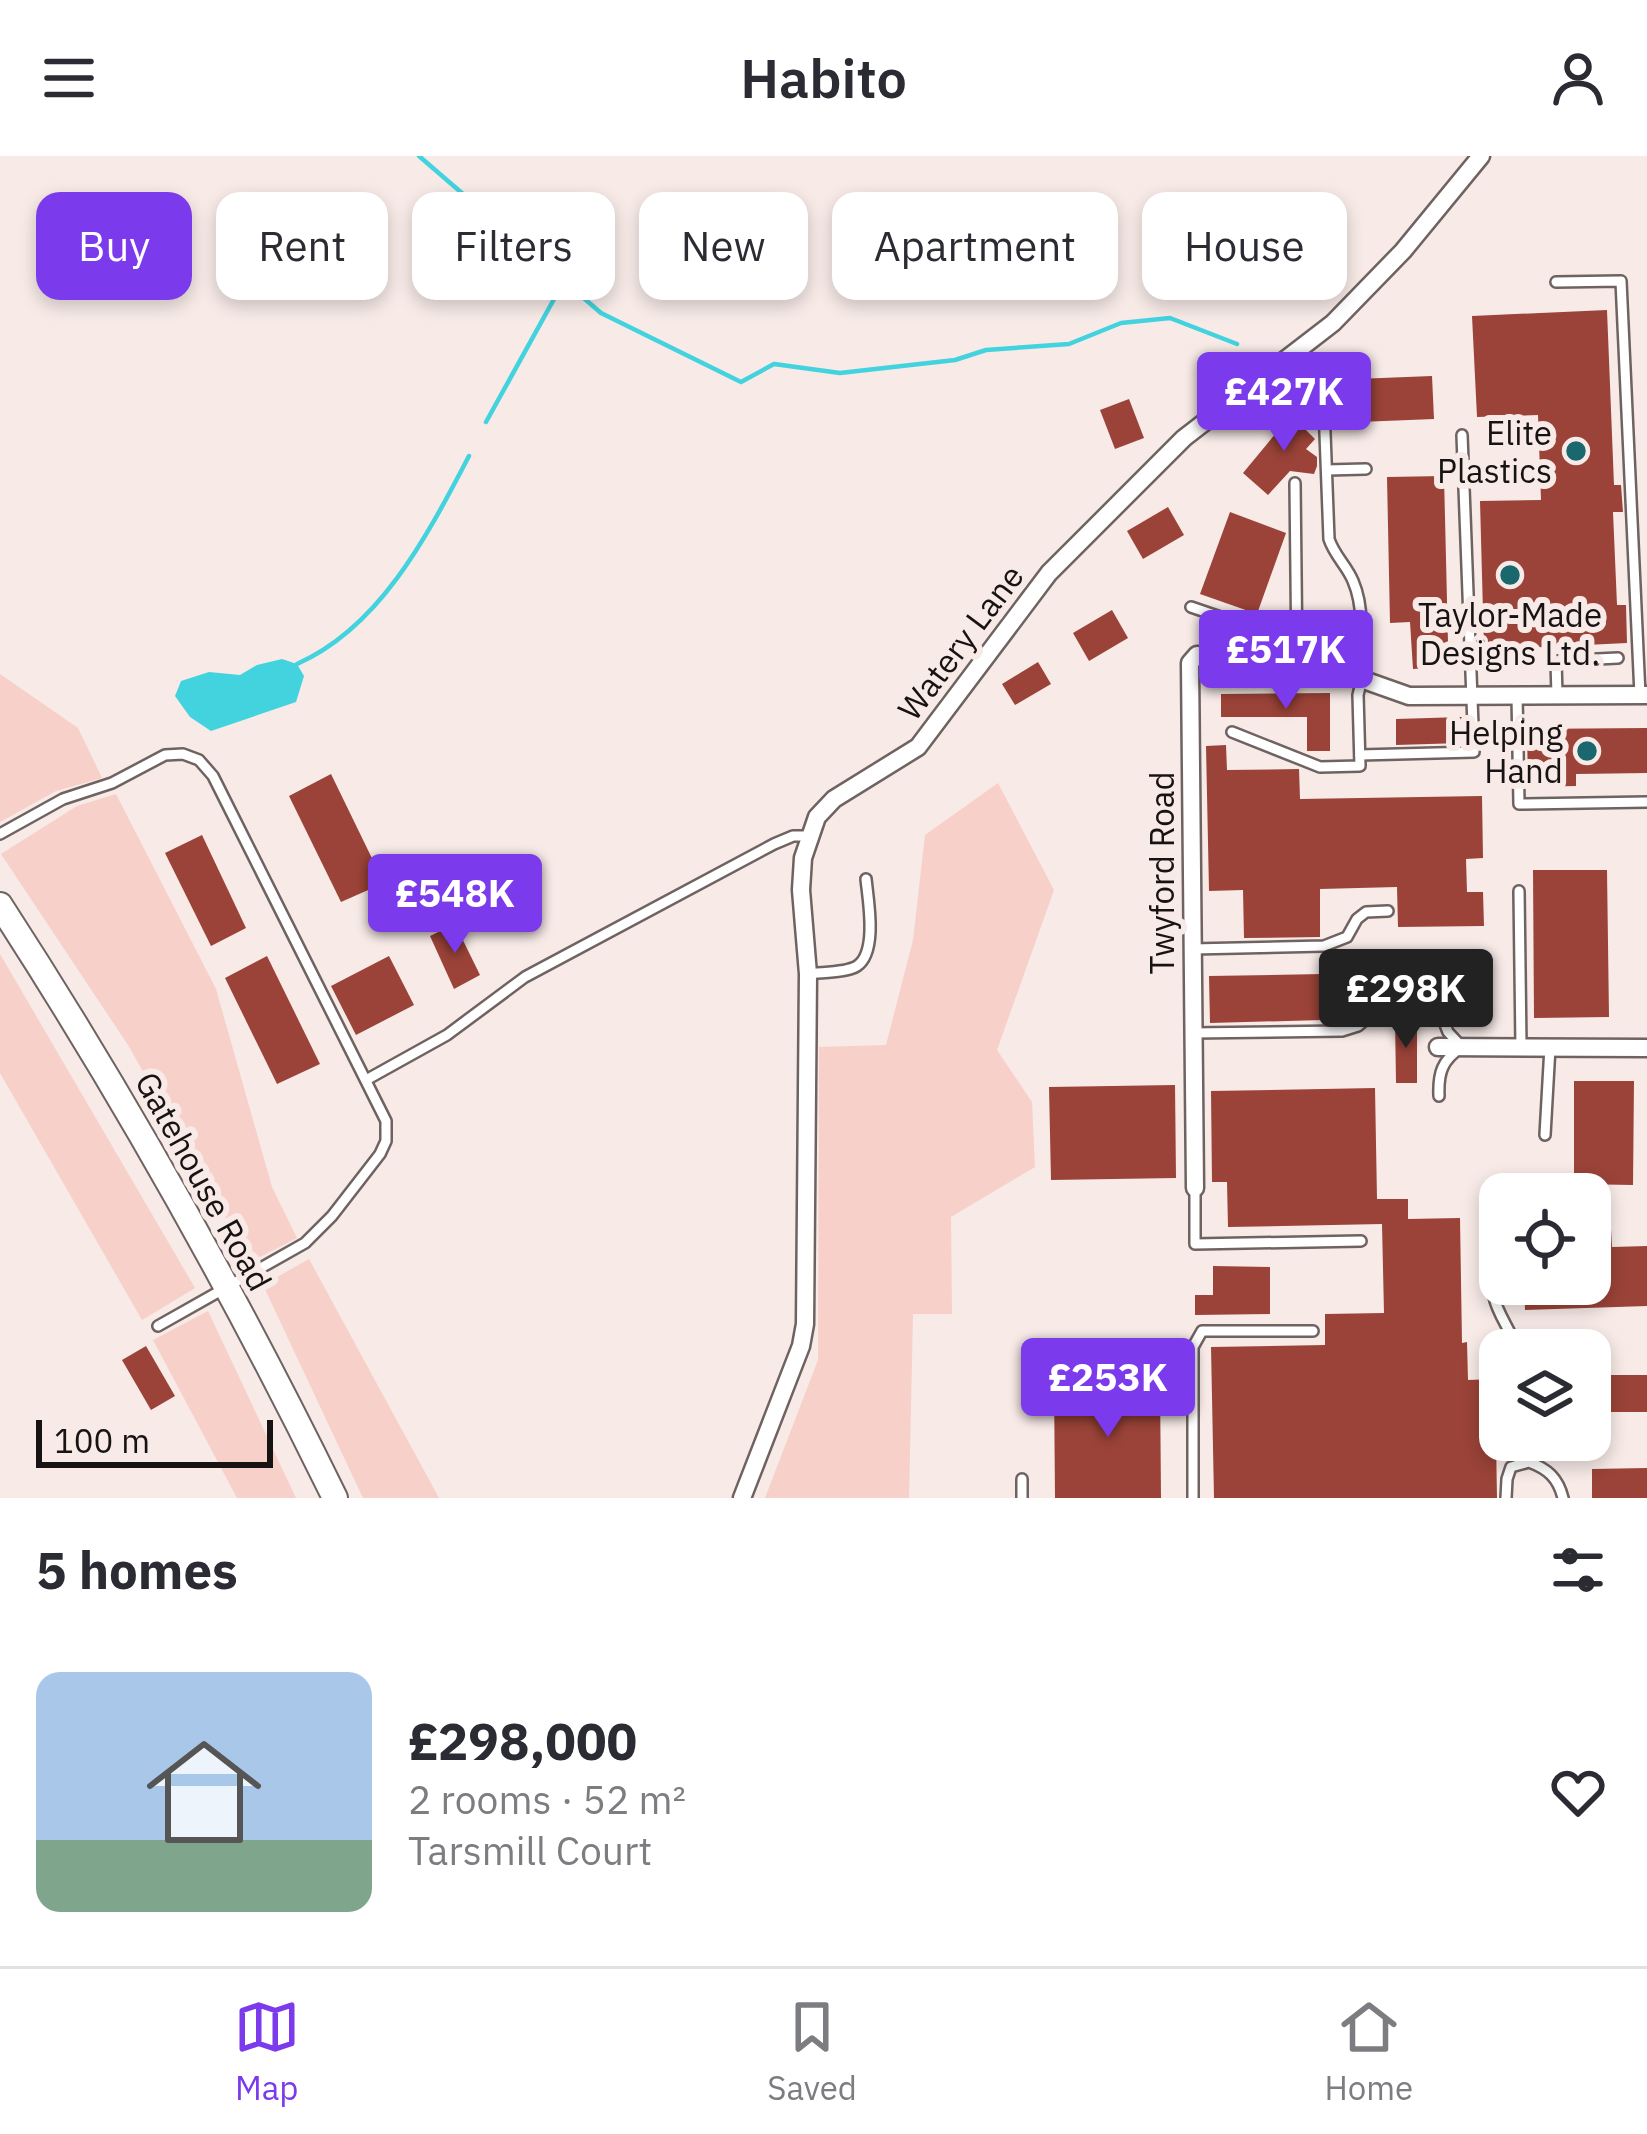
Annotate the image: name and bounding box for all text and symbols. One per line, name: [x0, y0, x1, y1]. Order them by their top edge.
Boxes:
text: Habito: [740, 43, 907, 113]
icon: menu: [36, 45, 102, 111]
icon: person: [1545, 45, 1611, 111]
chip: Buy: [36, 192, 192, 300]
chip: Rent: [216, 192, 388, 300]
chip: Filters: [412, 192, 615, 300]
chip: New: [639, 192, 808, 300]
chip: Apartment: [832, 192, 1118, 300]
chip: House: [1142, 192, 1347, 300]
pin: £427K: [1200, 352, 1368, 454]
text: £427K: [1224, 365, 1344, 416]
place label: Elite Plastics: [1437, 411, 1552, 492]
marker: Elite Plastics: [1563, 438, 1589, 464]
street label: Watery Lane: [887, 556, 1033, 728]
marker: Taylor-Made Designs Ltd.: [1497, 562, 1523, 588]
place label: Taylor-Made Designs Ltd.: [1418, 593, 1602, 674]
pin: £517K: [1202, 610, 1370, 712]
text: £517K: [1226, 623, 1346, 674]
place label: Helping Hand: [1449, 711, 1564, 792]
marker: Helping Hand: [1574, 738, 1600, 764]
street label: Twyford Road: [1140, 771, 1183, 975]
pin: £548K: [371, 854, 539, 956]
text: £548K: [395, 867, 515, 918]
pin: £298K: [1322, 949, 1490, 1051]
text: £298K: [1346, 962, 1466, 1013]
street label: Gatehouse Road: [126, 1064, 282, 1298]
map controls: [1479, 1173, 1611, 1461]
button: locate: [1479, 1173, 1611, 1305]
button: layers: [1479, 1329, 1611, 1461]
pin: £253K: [1024, 1338, 1192, 1440]
text: £253K: [1048, 1351, 1168, 1402]
scale bar: [36, 1414, 273, 1467]
text: 100 m: [54, 1419, 150, 1462]
text: 5 homes: [36, 1537, 238, 1603]
icon: filters: [1545, 1537, 1611, 1603]
text: £298,000: [408, 1708, 637, 1774]
icon: home: [132, 1720, 276, 1864]
icon: heart: [1545, 1759, 1611, 1825]
text: 2 rooms · 52 m²: [408, 1774, 686, 1825]
text: Tarsmill Court: [408, 1825, 652, 1876]
tab: Map: [234, 1994, 300, 2109]
tab: Saved: [767, 1994, 857, 2109]
tab: Home: [1324, 1994, 1413, 2109]

